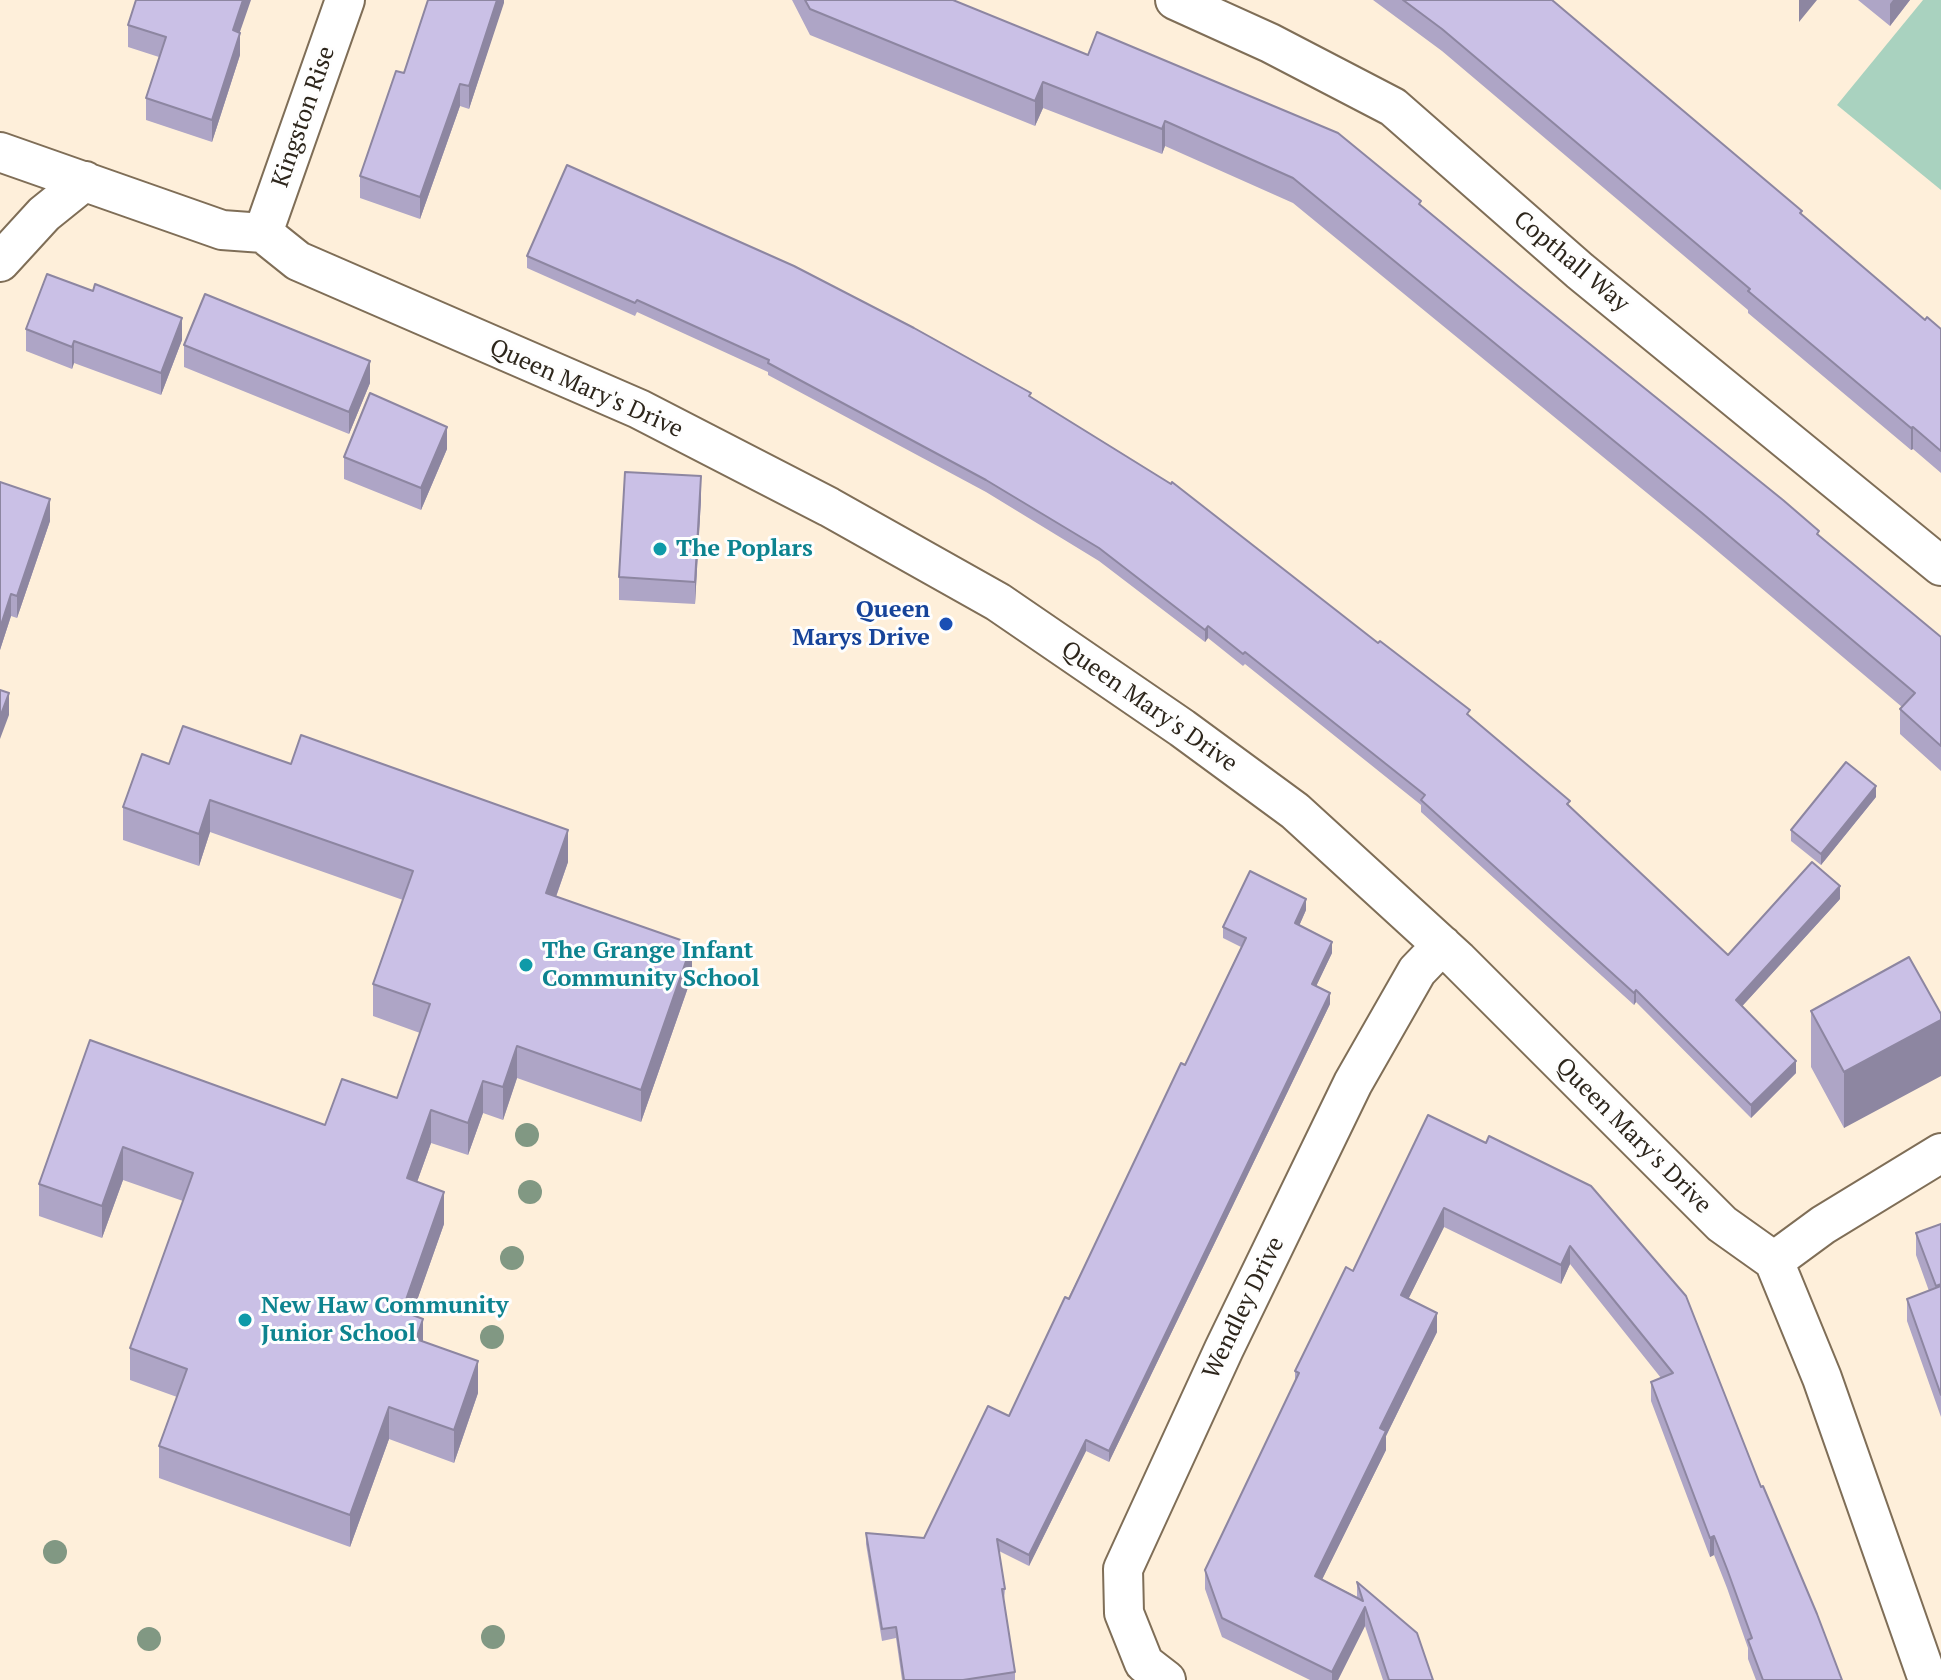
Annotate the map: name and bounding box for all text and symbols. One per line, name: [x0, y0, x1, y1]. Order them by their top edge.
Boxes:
street label: Kingston Rise: [266, 43, 342, 191]
street label: Copthall Way: [1507, 205, 1635, 319]
street label: Queen Mary's Drive: [485, 333, 687, 445]
place label: The Poplars: [676, 535, 813, 563]
marker: The Poplars: [651, 540, 669, 558]
place label: Queen Marys Drive: [792, 596, 930, 652]
marker: Queen Marys Drive: [937, 615, 955, 633]
street label: Queen Mary's Drive: [1055, 635, 1243, 779]
place label: The Grange Infant Community School: [542, 937, 760, 993]
marker: The Grange Infant Community School: [517, 956, 535, 974]
street label: Queen Mary's Drive: [1549, 1052, 1717, 1220]
street label: Wendley Drive: [1197, 1232, 1291, 1384]
place label: New Haw Community Junior School: [261, 1292, 508, 1348]
marker: New Haw Community Junior School: [236, 1311, 254, 1329]

